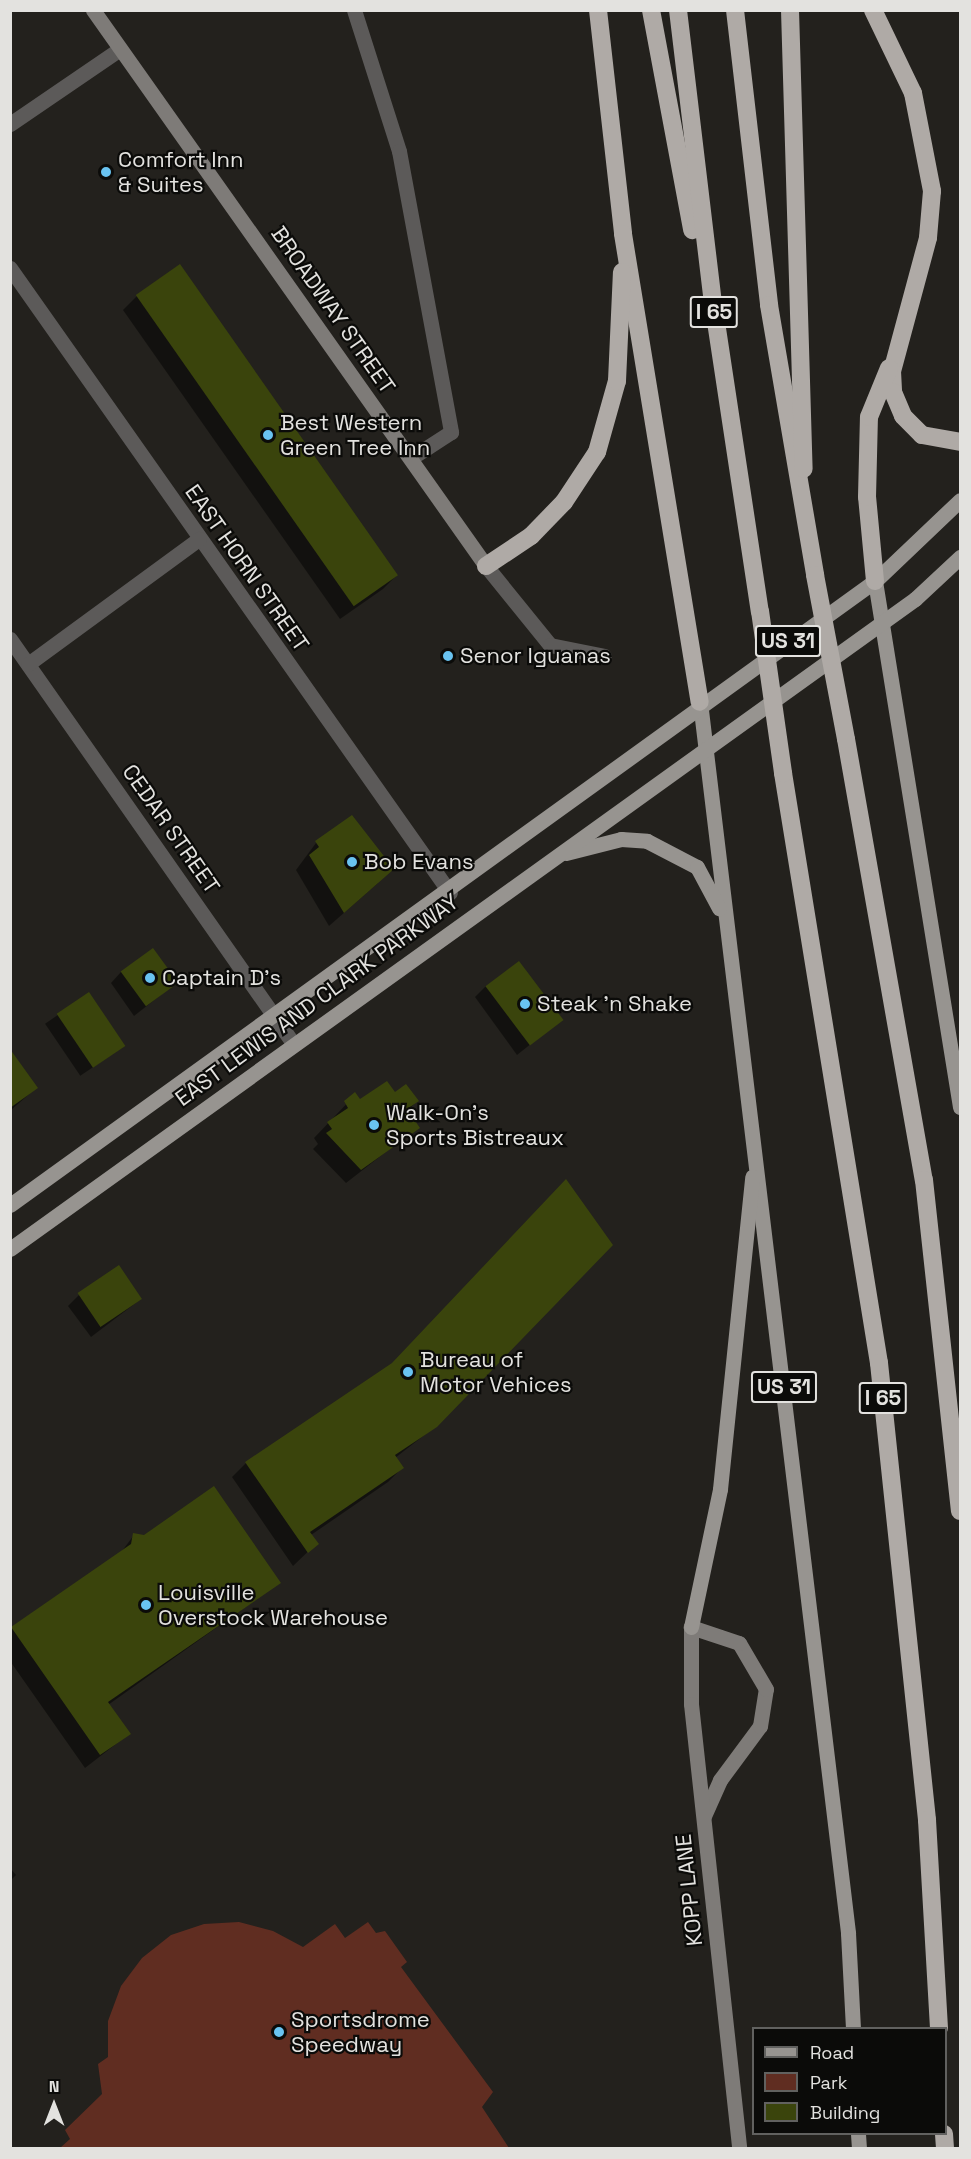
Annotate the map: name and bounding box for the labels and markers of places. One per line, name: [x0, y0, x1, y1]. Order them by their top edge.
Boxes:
place label: Comfort Inn & Suites: [118, 146, 244, 198]
marker: Comfort Inn & Suites: [99, 165, 113, 179]
place label: Best Western Green Tree Inn: [280, 409, 431, 460]
marker: Best Western Green Tree Inn: [261, 428, 275, 442]
place label: Senor Iguanas: [460, 643, 611, 669]
marker: Senor Iguanas: [441, 649, 455, 663]
place label: Bob Evans: [364, 849, 474, 875]
marker: Bob Evans: [345, 855, 359, 869]
place label: Captain D's: [162, 965, 281, 991]
marker: Captain D's: [143, 971, 157, 985]
place label: Steak 'n Shake: [537, 991, 692, 1017]
marker: Steak 'n Shake: [518, 997, 532, 1011]
place label: Walk-On's Sports Bistreaux: [386, 1099, 564, 1150]
marker: Walk-On's Sports Bistreaux: [367, 1118, 381, 1132]
place label: Bureau of Motor Vehices: [420, 1346, 572, 1398]
marker: Bureau of Motor Vehices: [401, 1365, 415, 1379]
place label: Louisville Overstock Warehouse: [158, 1579, 388, 1630]
marker: Louisville Overstock Warehouse: [139, 1598, 153, 1612]
place label: Sportsdrome Speedway: [291, 2006, 430, 2058]
marker: Sportsdrome Speedway: [272, 2025, 286, 2039]

